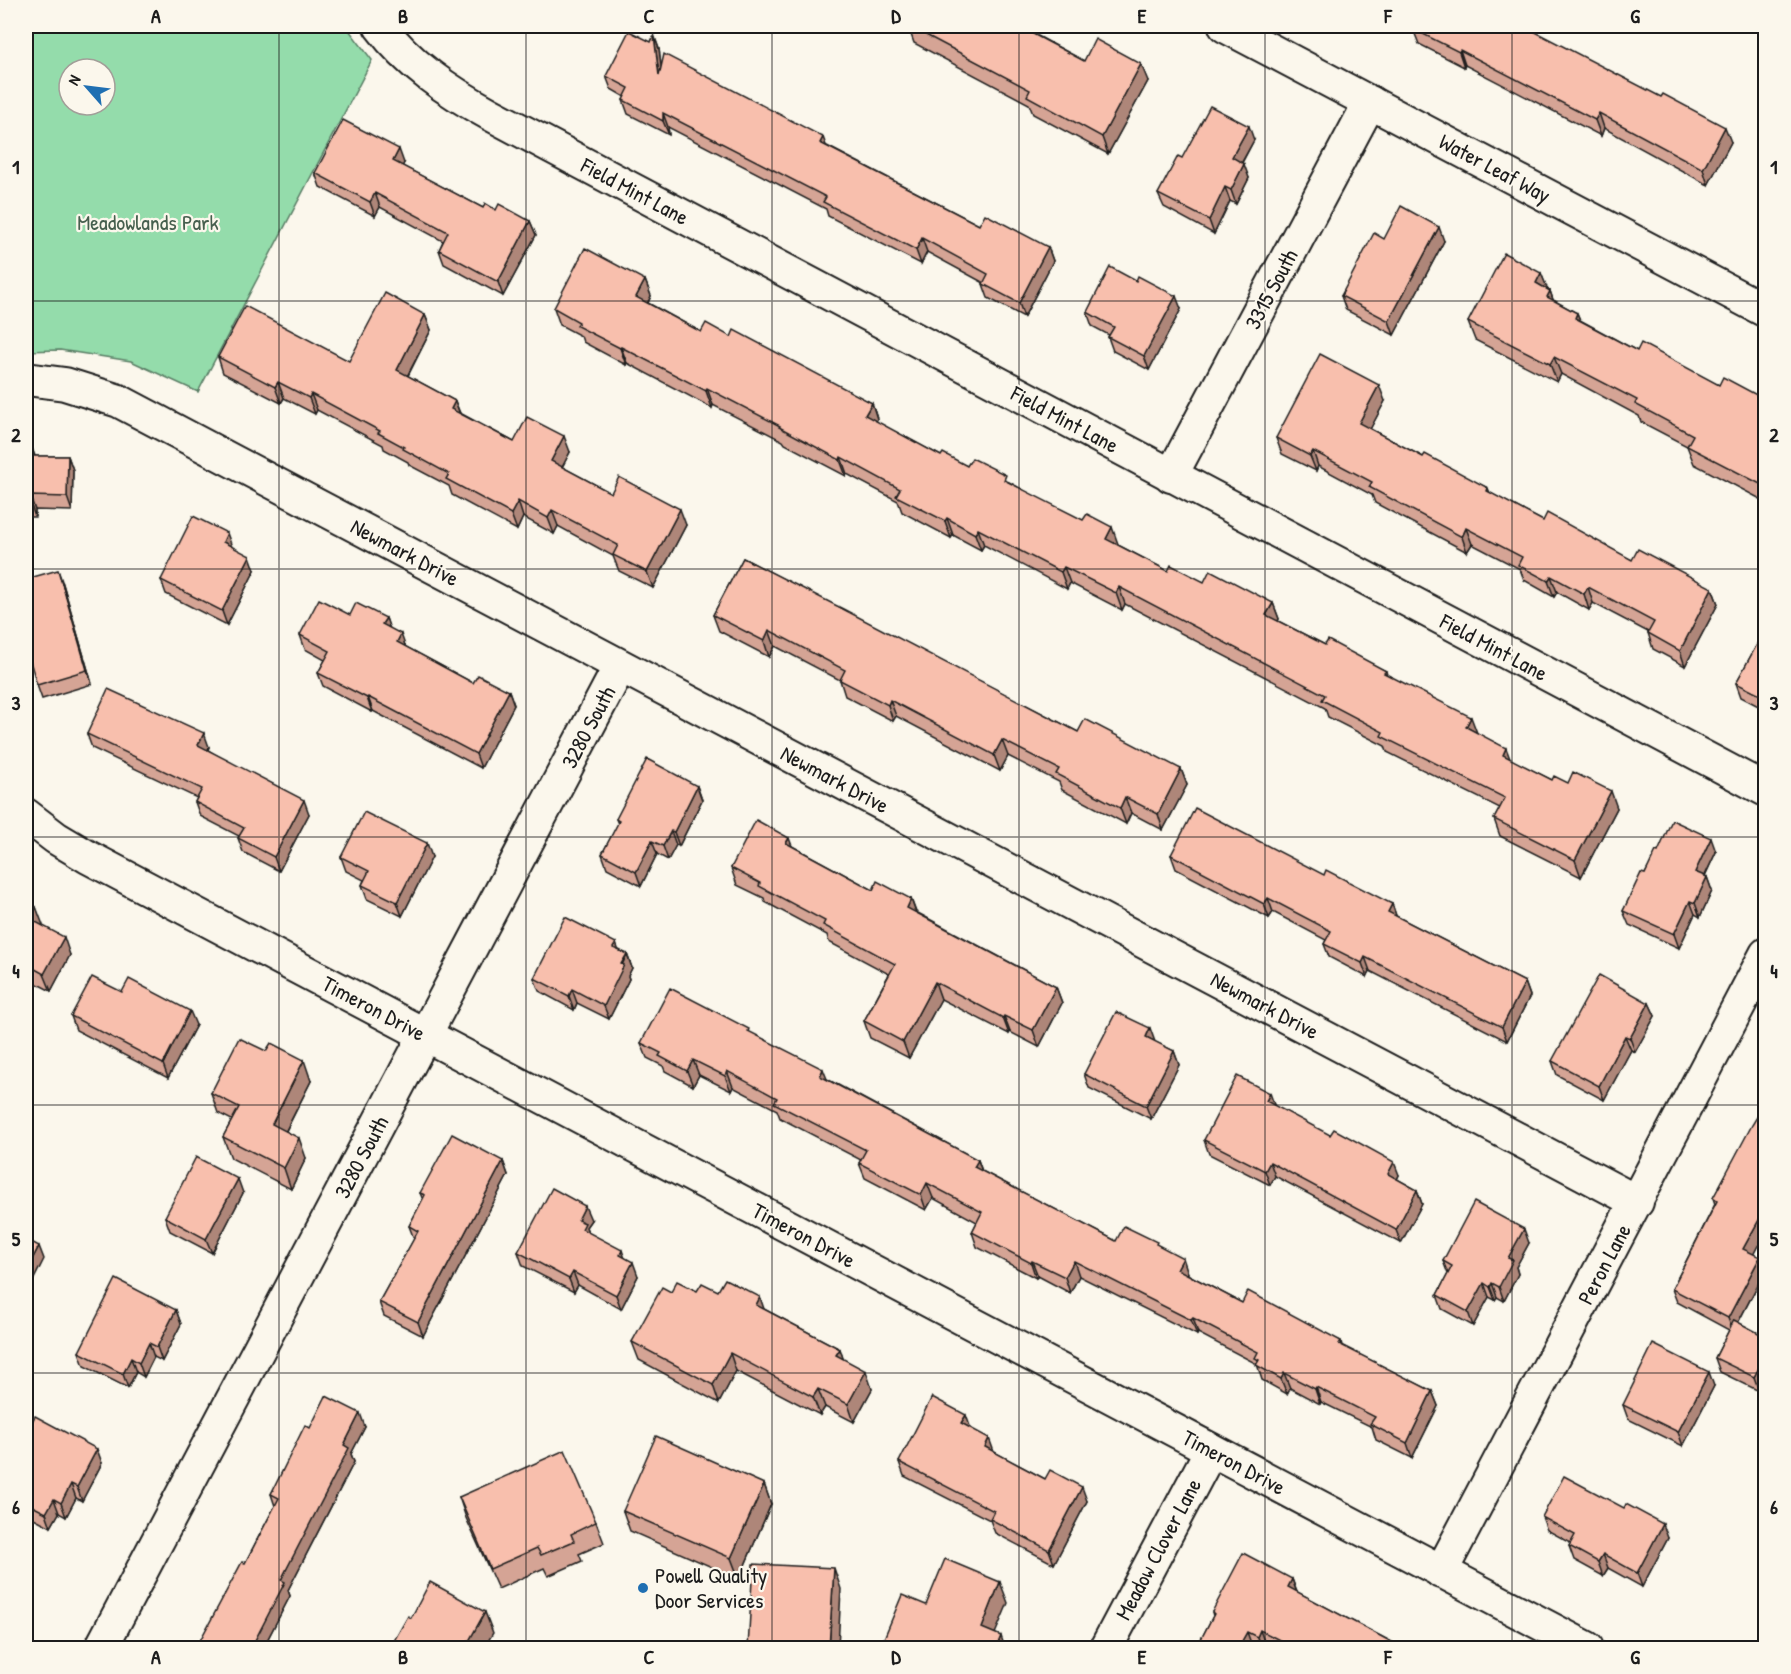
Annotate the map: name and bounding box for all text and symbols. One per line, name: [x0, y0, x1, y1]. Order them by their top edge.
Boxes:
text: A: [151, 2, 161, 29]
text: B: [398, 2, 408, 29]
text: C: [644, 2, 655, 29]
text: D: [891, 2, 901, 29]
text: E: [1138, 2, 1147, 29]
text: F: [1383, 2, 1393, 29]
text: G: [1630, 2, 1640, 29]
north arrow: [57, 57, 117, 117]
text: N: [62, 71, 86, 89]
street label: Water Leaf Way: [1434, 126, 1556, 210]
street label: Field Mint Lane: [575, 150, 694, 232]
text: 1: [12, 153, 20, 180]
text: 1: [1770, 153, 1778, 180]
park label: Meadowlands Park: [77, 207, 219, 237]
street label: 3315 South: [1237, 244, 1305, 334]
street label: Field Mint Lane: [1005, 378, 1124, 460]
text: 2: [11, 421, 21, 448]
text: 2: [1769, 421, 1779, 448]
street label: Newmark Drive: [346, 511, 464, 593]
street label: Field Mint Lane: [1434, 606, 1553, 688]
street label: 3280 South: [554, 681, 622, 773]
text: 3: [12, 689, 21, 716]
text: 3: [1770, 689, 1779, 716]
street label: Newmark Drive: [776, 738, 894, 820]
text: 4: [12, 957, 20, 984]
text: 4: [1770, 957, 1778, 984]
street label: Newmark Drive: [1206, 964, 1324, 1046]
street label: Timeron Drive: [317, 968, 431, 1048]
street label: 3280 South: [327, 1111, 395, 1203]
street label: Timeron Drive: [747, 1195, 861, 1275]
street label: Peron Lane: [1570, 1218, 1638, 1310]
text: 5: [12, 1225, 21, 1252]
text: 5: [1770, 1225, 1779, 1252]
street label: Timeron Drive: [1177, 1422, 1291, 1502]
street label: Meadow Clover Lane: [1108, 1473, 1208, 1625]
text: 6: [12, 1493, 20, 1520]
text: 6: [1770, 1493, 1778, 1520]
place label: Powell Quality Door Services: [655, 1560, 767, 1615]
marker: Powell Quality Door Services: [636, 1581, 650, 1595]
text: A: [151, 1643, 161, 1670]
text: B: [398, 1643, 408, 1670]
text: C: [644, 1643, 655, 1670]
text: D: [891, 1643, 901, 1670]
text: E: [1138, 1643, 1147, 1670]
text: F: [1383, 1643, 1393, 1670]
text: G: [1630, 1643, 1640, 1670]

